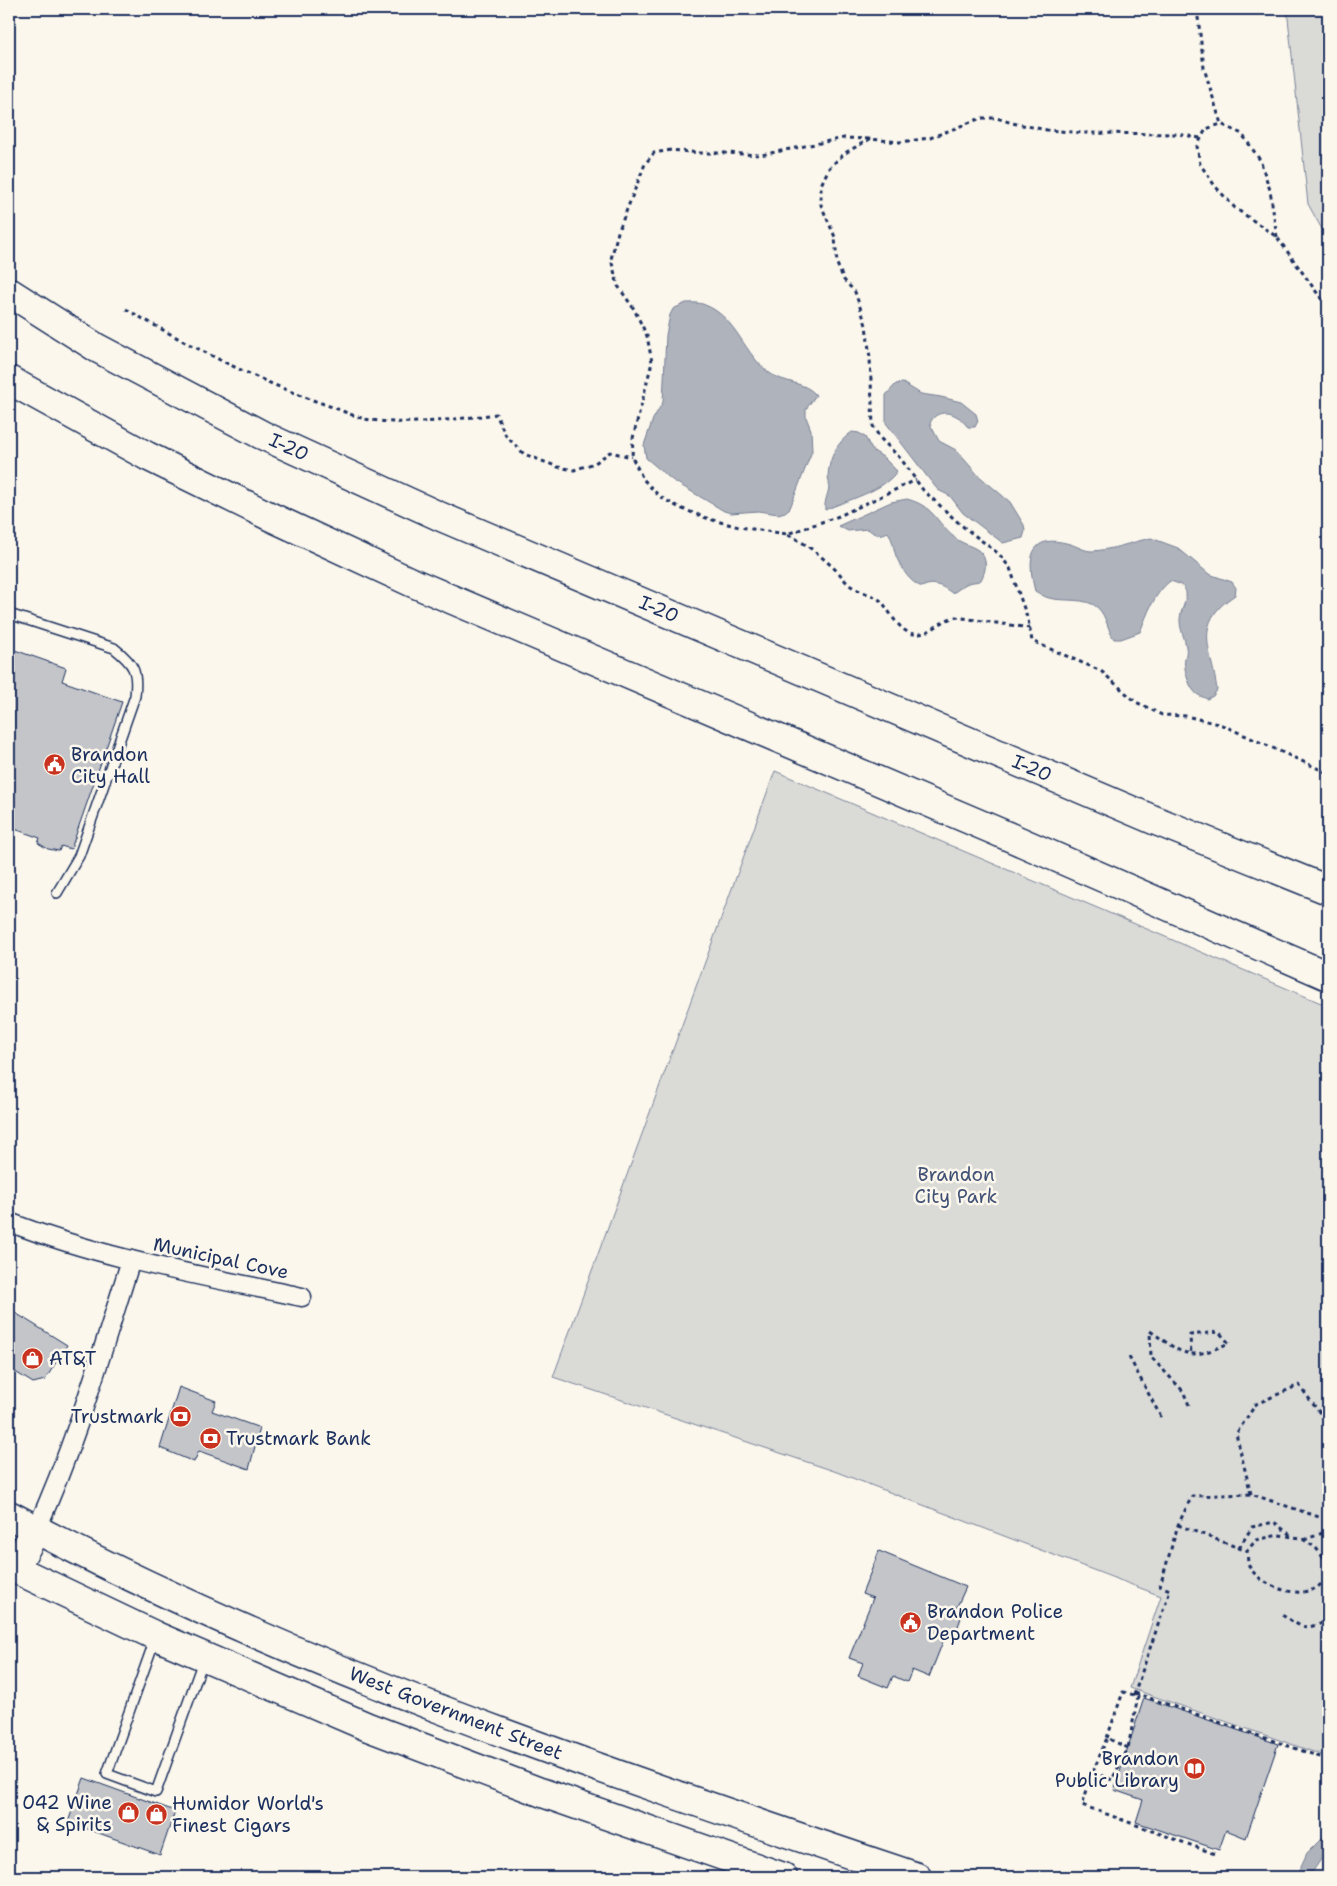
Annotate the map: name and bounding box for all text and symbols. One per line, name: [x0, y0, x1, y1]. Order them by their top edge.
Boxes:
street label: I-20: [265, 427, 313, 467]
street label: I-20: [635, 590, 683, 628]
place label: Brandon City Hall: [71, 742, 150, 789]
street label: I-20: [1008, 749, 1056, 787]
public building icon: Brandon City Hall: [43, 753, 67, 777]
park label: Brandon City Park: [915, 1162, 998, 1209]
street label: Municipal Cove: [151, 1231, 291, 1285]
shop icon: AT&T: [21, 1346, 45, 1370]
place label: AT&T: [49, 1346, 97, 1371]
place label: Trustmark: [71, 1404, 164, 1429]
bank icon: Trustmark: [168, 1404, 192, 1428]
bank icon: Trustmark Bank: [198, 1426, 222, 1450]
place label: Trustmark Bank: [226, 1426, 371, 1451]
place label: Brandon Police Department: [927, 1599, 1063, 1646]
public building icon: Brandon Police Department: [899, 1610, 923, 1634]
street label: West Government Street: [346, 1661, 566, 1765]
place label: Brandon Public Library: [1055, 1746, 1179, 1793]
library icon: Brandon Public Library: [1183, 1757, 1207, 1781]
place label: 042 Wine & Spirits: [22, 1790, 112, 1837]
place label: Humidor World's Finest Cigars: [172, 1791, 324, 1838]
shop icon: 042 Wine & Spirits: [116, 1801, 140, 1825]
shop icon: Humidor World's Finest Cigars: [144, 1802, 168, 1826]

